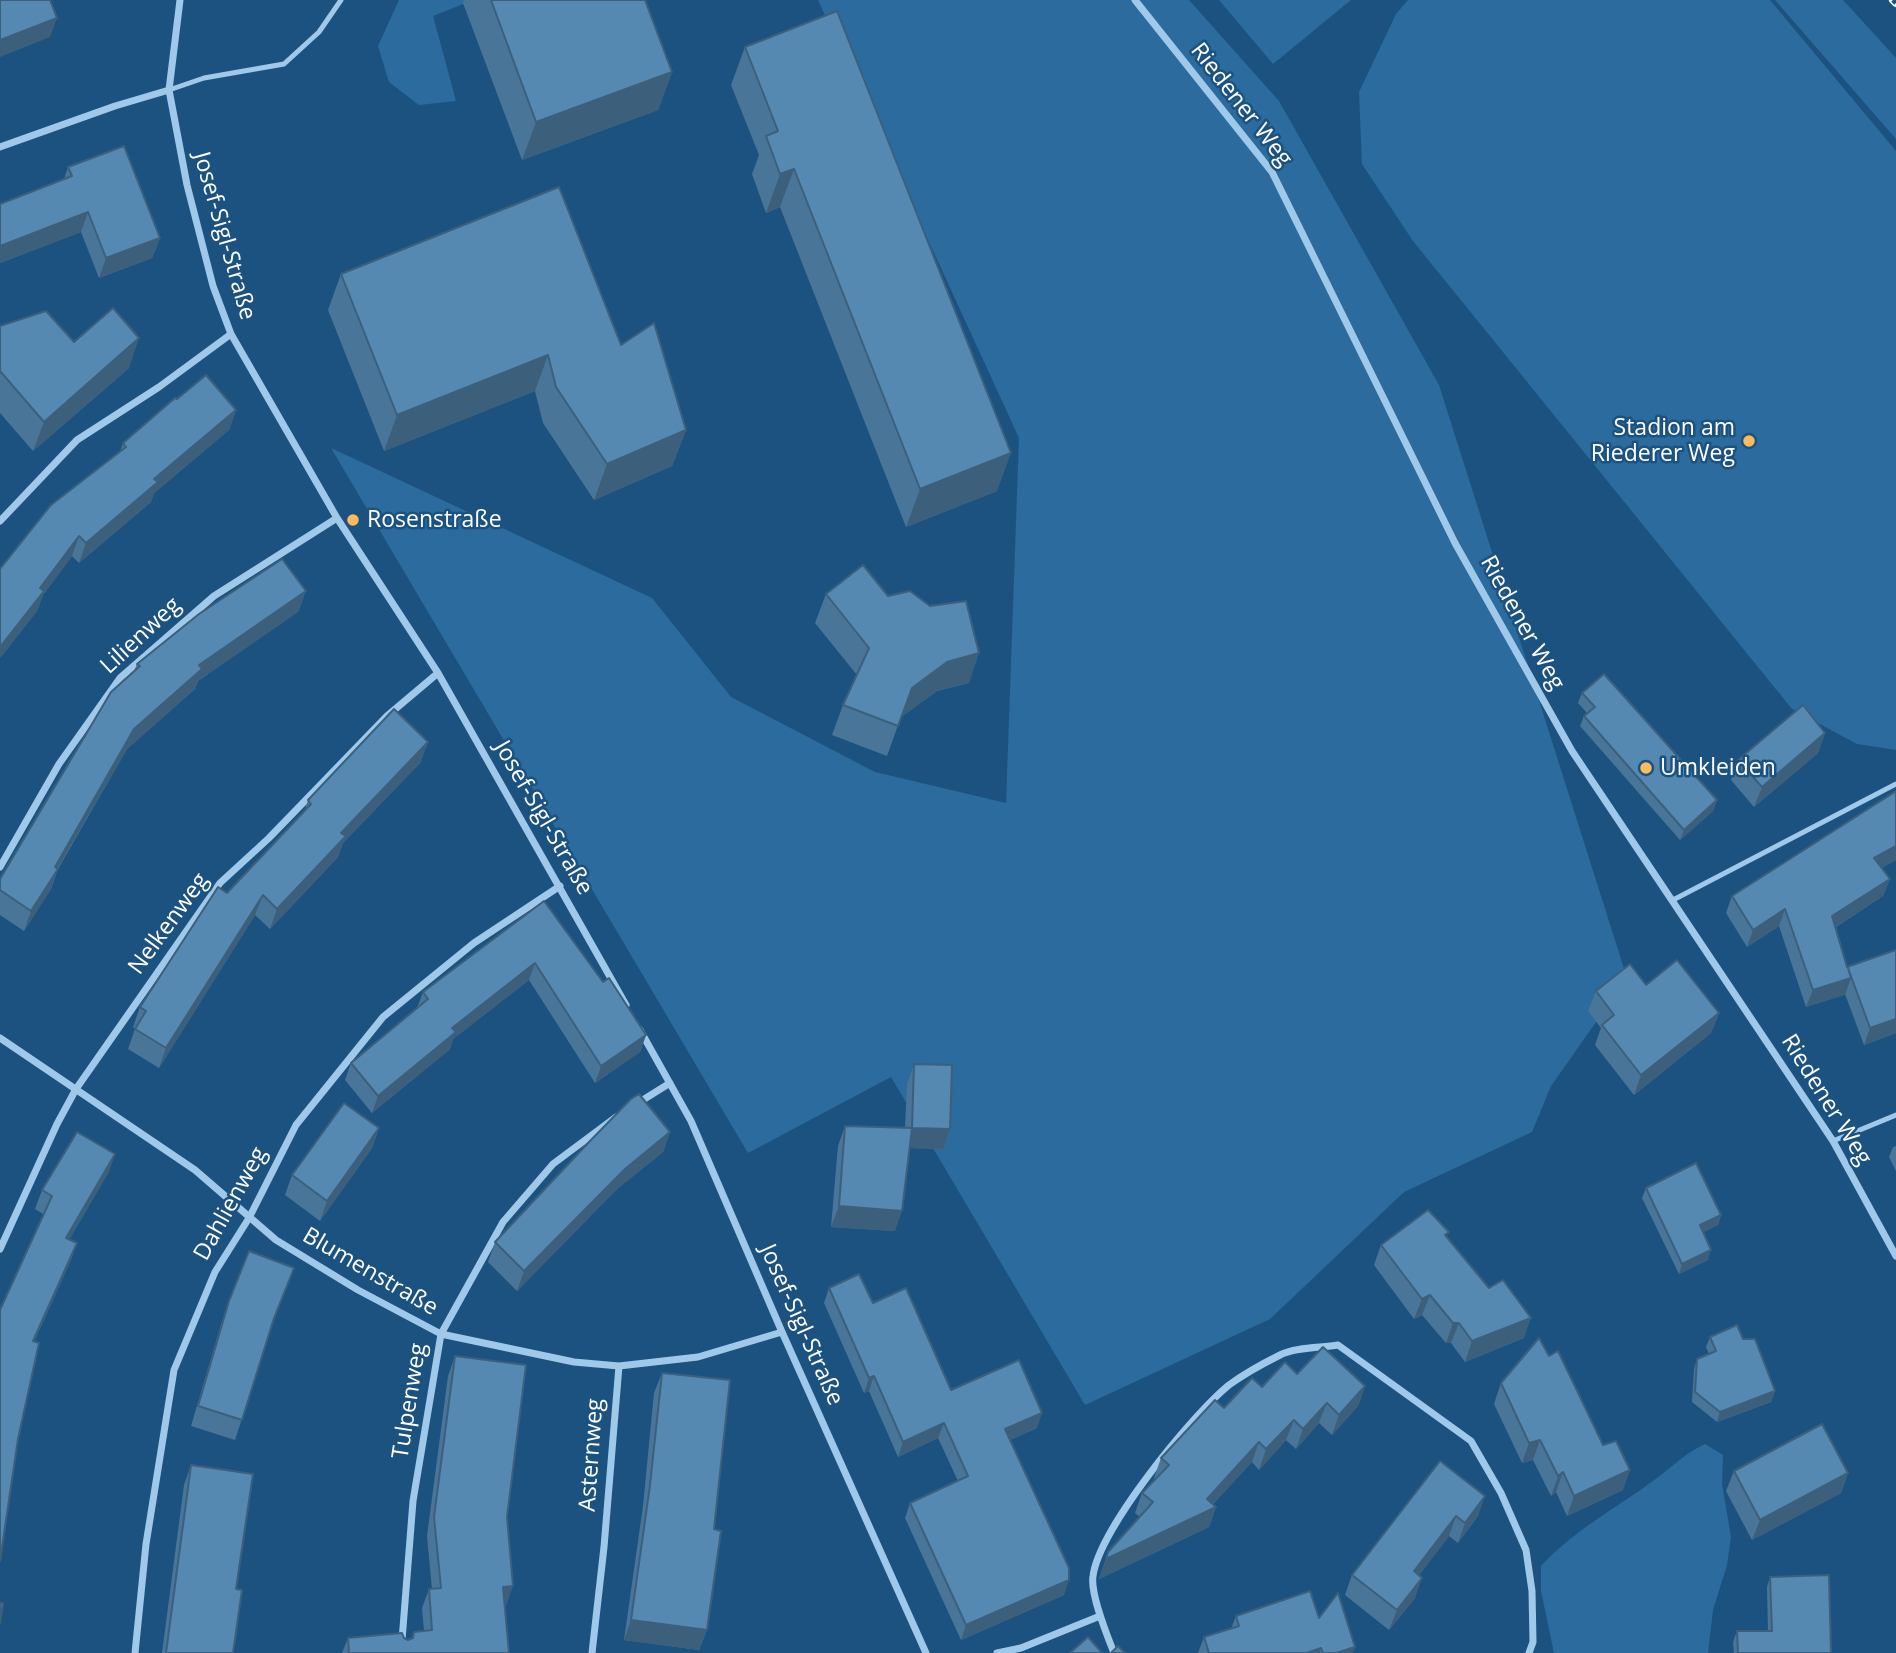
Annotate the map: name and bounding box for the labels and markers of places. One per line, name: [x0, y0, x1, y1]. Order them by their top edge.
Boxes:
place label: Stadion am Riederer Weg: [1591, 414, 1735, 468]
marker: Stadion am Riederer Weg: [1741, 433, 1757, 449]
place label: Rosenstraße: [367, 506, 502, 534]
marker: Rosenstraße: [345, 512, 361, 528]
place label: Umkleiden: [1660, 754, 1776, 782]
marker: Umkleiden: [1638, 760, 1654, 776]

